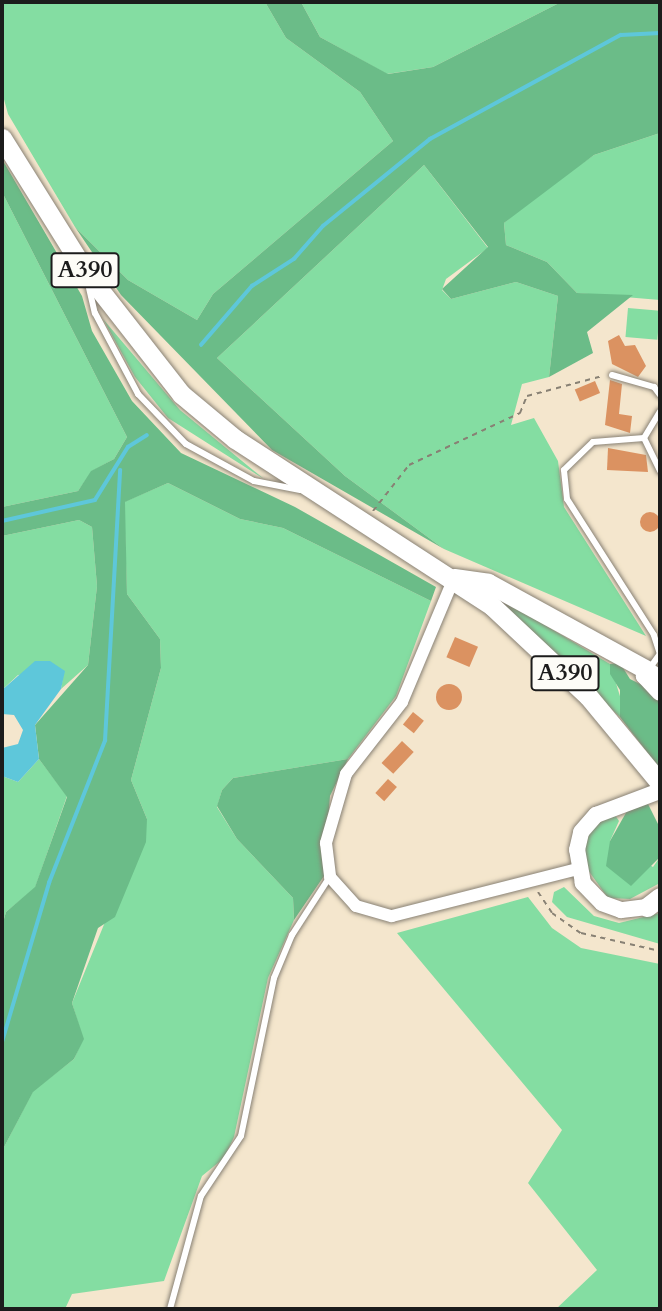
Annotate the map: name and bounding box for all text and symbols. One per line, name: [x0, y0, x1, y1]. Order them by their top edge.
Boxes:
road number: A390: [50, 249, 120, 290]
road number: A390: [530, 652, 600, 694]

